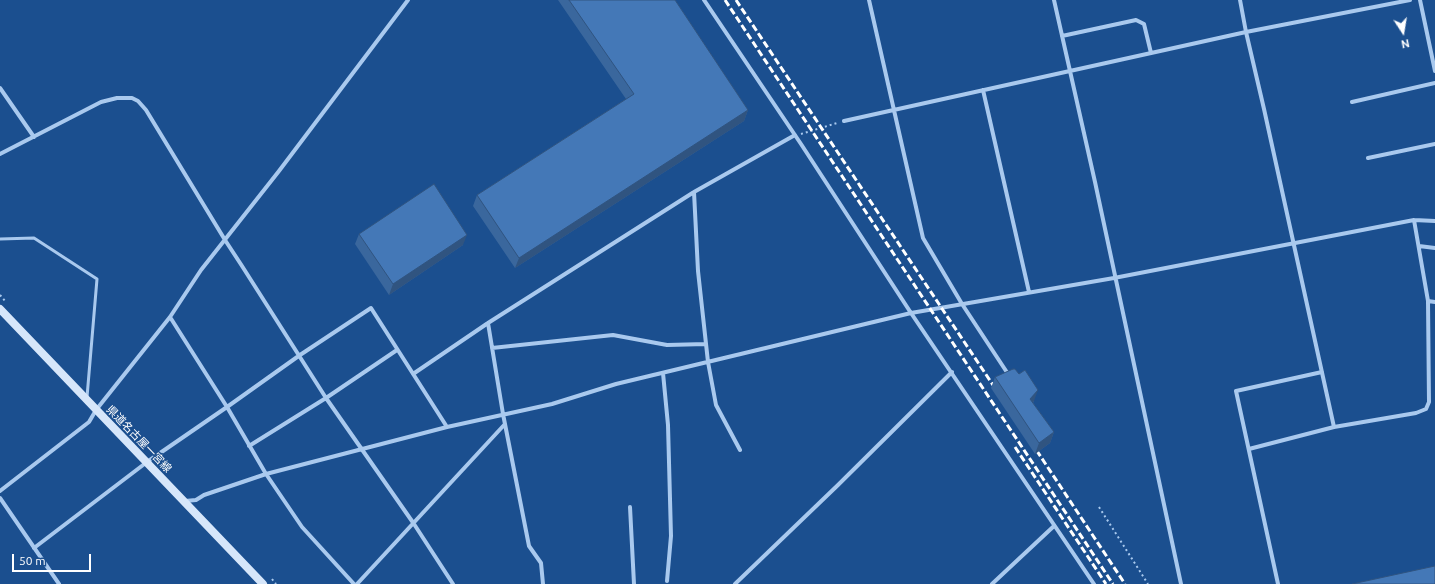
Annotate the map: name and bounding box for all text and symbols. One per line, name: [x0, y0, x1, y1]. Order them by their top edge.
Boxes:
north arrow: [1383, 12, 1423, 52]
text: N: [1400, 37, 1411, 50]
street label: 県道名古屋一宮線: [104, 403, 174, 475]
scale bar: [14, 546, 93, 572]
text: 50 m: [19, 554, 46, 567]

